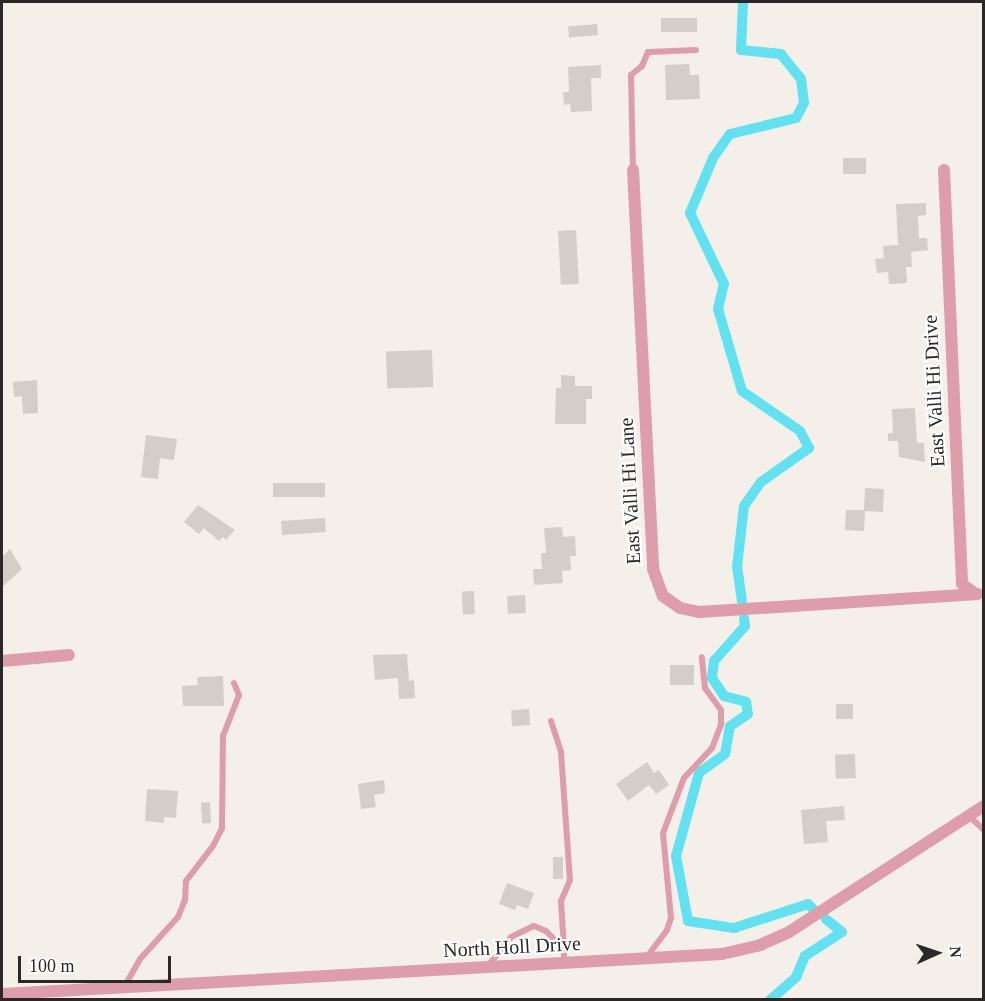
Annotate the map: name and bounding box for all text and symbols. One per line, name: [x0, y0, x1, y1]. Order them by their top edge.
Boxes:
street label: East Valli Hi Drive: [918, 314, 950, 468]
street label: East Valli Hi Lane: [614, 417, 646, 565]
north arrow: [907, 923, 967, 983]
street label: North Holl Drive: [443, 931, 581, 963]
scale bar: [21, 944, 174, 982]
text: N: [947, 946, 964, 958]
text: 100 m: [29, 956, 75, 976]

